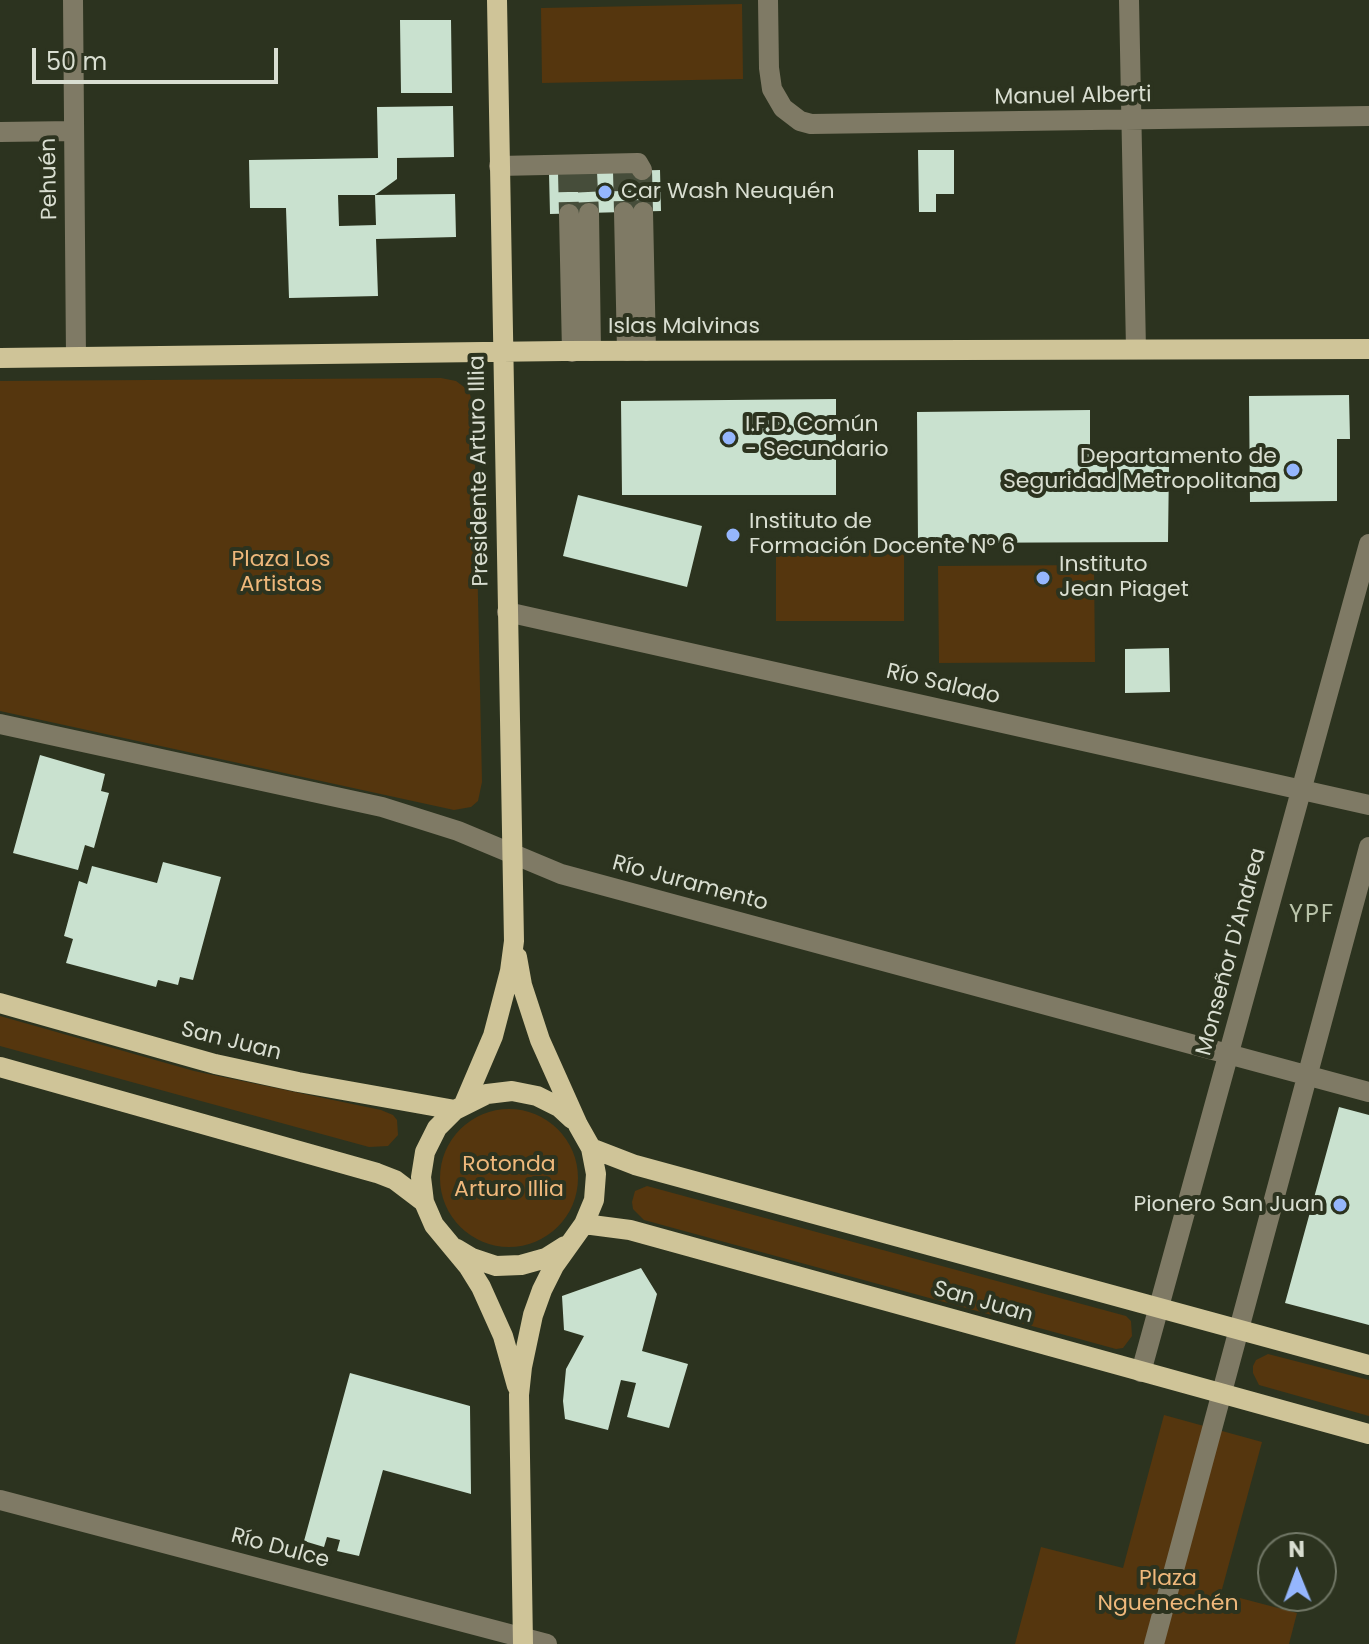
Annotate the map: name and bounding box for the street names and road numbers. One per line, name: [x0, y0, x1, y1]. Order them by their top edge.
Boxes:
street label: Manuel Alberti: [994, 82, 1152, 112]
street label: Pehuén: [36, 138, 64, 220]
street label: Islas Malvinas: [608, 314, 760, 340]
street label: Presidente Arturo Illia: [465, 355, 495, 587]
street label: Río Salado: [884, 659, 1002, 711]
street label: Monseñor D'Andrea: [1192, 845, 1272, 1059]
street label: Río Juramento: [609, 851, 771, 917]
street label: San Juan: [178, 1017, 284, 1067]
street label: San Juan: [930, 1276, 1036, 1330]
street label: Río Dulce: [228, 1523, 332, 1575]

